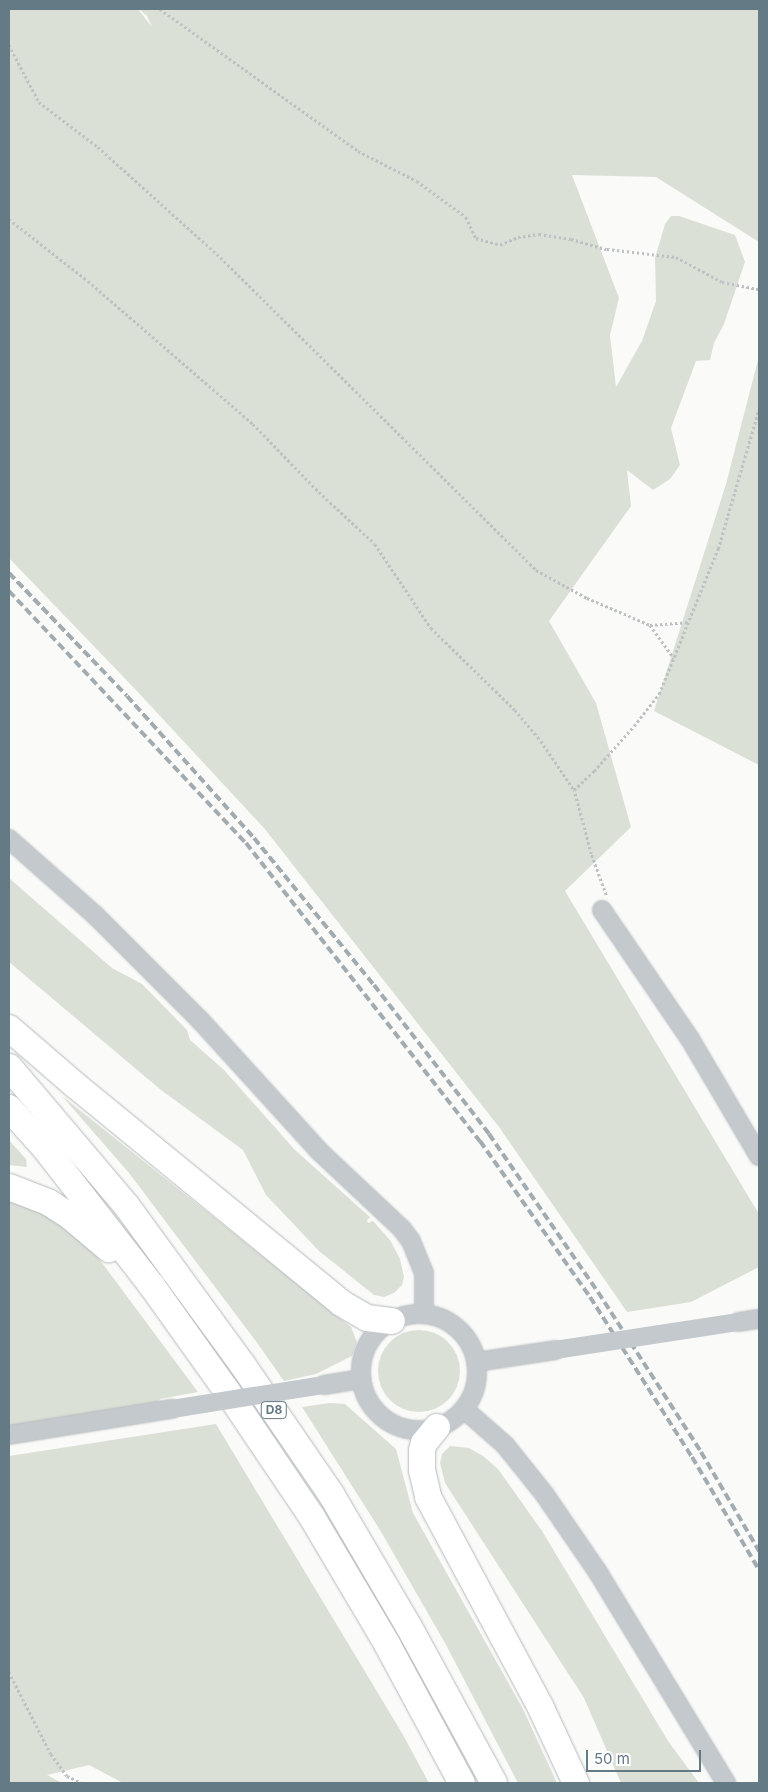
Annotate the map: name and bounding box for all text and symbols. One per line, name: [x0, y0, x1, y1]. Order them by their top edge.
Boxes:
road number: D8: [260, 1400, 288, 1420]
scale bar: [588, 1740, 703, 1772]
text: 50 m: [594, 1749, 630, 1768]

